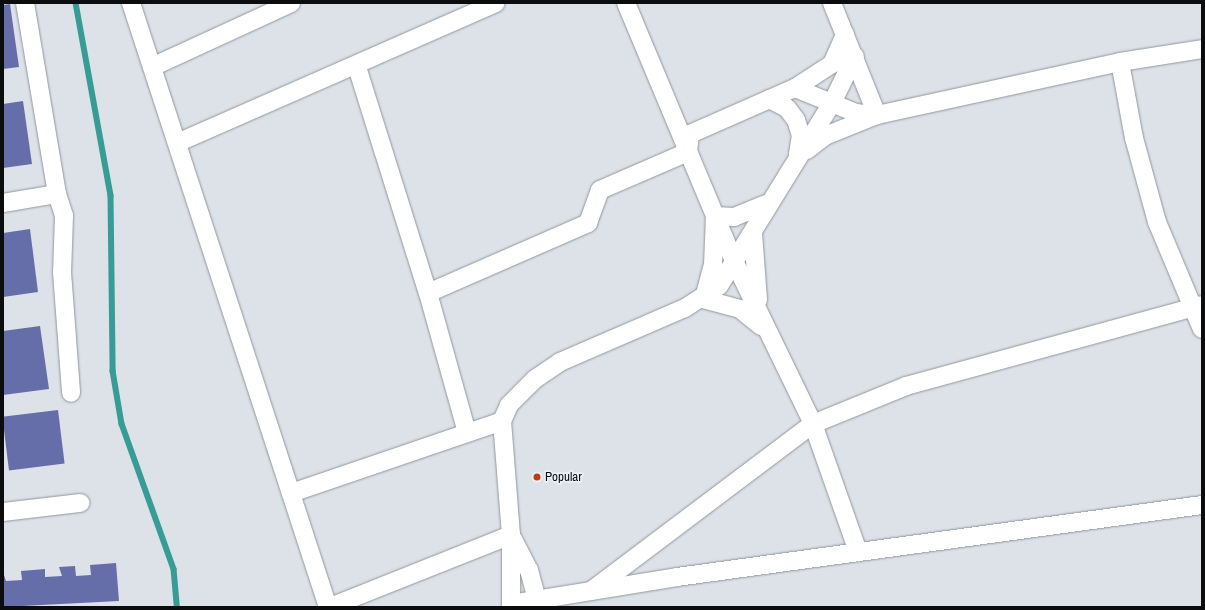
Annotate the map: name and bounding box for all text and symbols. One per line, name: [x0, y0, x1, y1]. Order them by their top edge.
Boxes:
place label: Popular: [545, 469, 582, 485]
marker: Popular: [532, 472, 542, 482]

